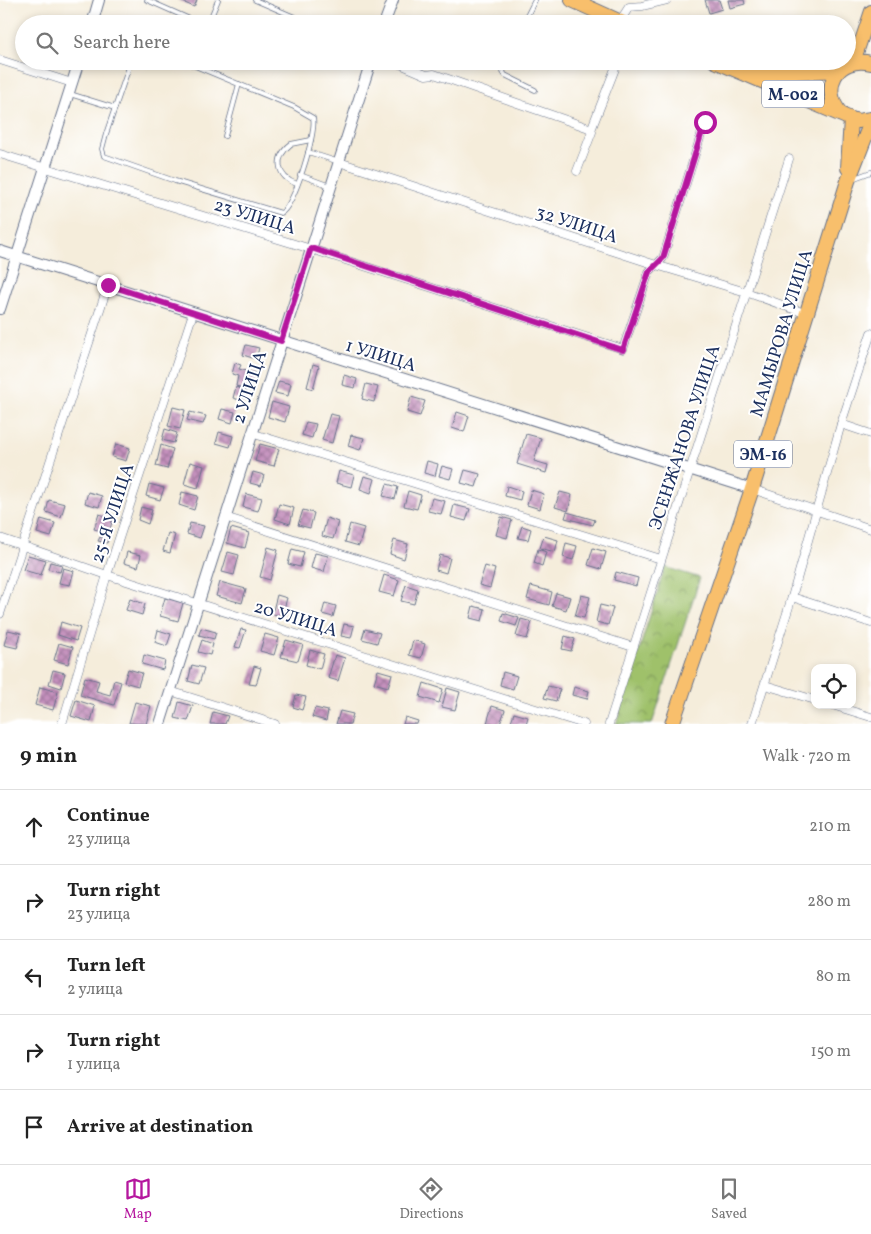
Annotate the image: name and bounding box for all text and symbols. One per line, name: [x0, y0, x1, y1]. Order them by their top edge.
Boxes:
search box: [15, 15, 856, 70]
icon: search: [33, 29, 61, 57]
text: Search here: [73, 30, 170, 56]
road number: M-002: [762, 80, 824, 108]
route start: [694, 111, 717, 134]
street label: 23 УЛИЦА: [211, 193, 299, 242]
street label: 32 УЛИЦА: [532, 200, 621, 251]
street label: МАМЫРОВА УЛИЦА: [745, 246, 820, 420]
route end: [97, 274, 120, 297]
street label: 1 УЛИЦА: [342, 334, 419, 379]
street label: ЭСЕНЖАНОВА УЛИЦА: [644, 341, 727, 533]
street label: 2 УЛИЦА: [227, 347, 274, 427]
road number: ЭМ-16: [734, 440, 792, 468]
street label: 25-Я УЛИЦА: [86, 460, 141, 566]
street label: 20 УЛИЦА: [251, 595, 341, 644]
map controls: [811, 664, 856, 709]
button: locate: [811, 664, 856, 709]
text: 9 min: [20, 742, 77, 771]
text: Walk · 720 m: [762, 746, 851, 768]
text: Continue: [67, 803, 150, 829]
icon: ahead: [20, 813, 48, 841]
text: 210 m: [809, 816, 851, 838]
text: 23 улица: [67, 829, 131, 851]
text: Turn right: [67, 878, 160, 904]
icon: right: [20, 888, 48, 916]
text: 280 m: [807, 891, 851, 913]
text: 23 улица: [67, 904, 131, 926]
text: Turn left: [67, 953, 146, 979]
icon: left: [20, 963, 48, 991]
text: 80 m: [816, 966, 851, 988]
text: 2 улица: [67, 979, 123, 1001]
text: Turn right: [67, 1028, 160, 1054]
icon: right: [20, 1038, 48, 1066]
text: 150 m: [810, 1041, 851, 1063]
text: 1 улица: [67, 1054, 120, 1076]
icon: arrive: [20, 1113, 48, 1141]
text: Arrive at destination: [67, 1114, 253, 1140]
tab: Map: [124, 1175, 152, 1224]
tab: Directions: [399, 1175, 464, 1224]
tab: Saved: [711, 1175, 747, 1224]

